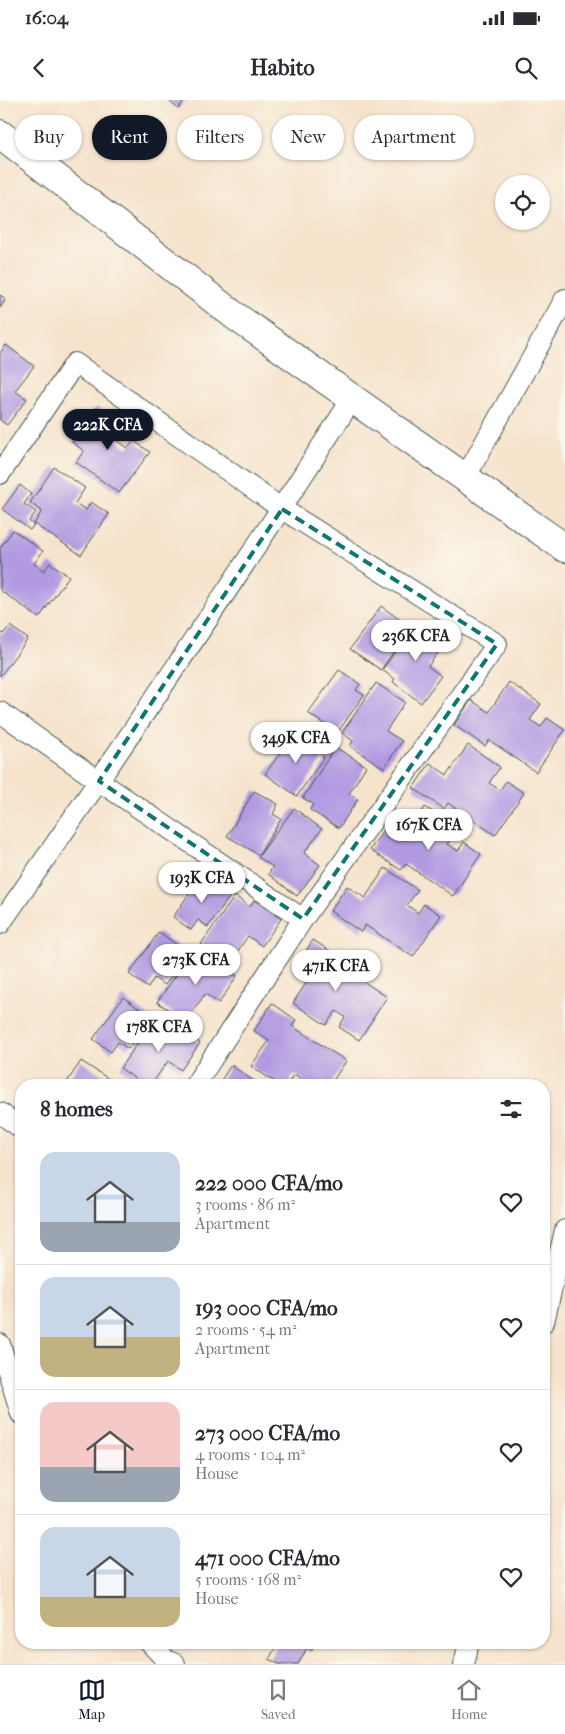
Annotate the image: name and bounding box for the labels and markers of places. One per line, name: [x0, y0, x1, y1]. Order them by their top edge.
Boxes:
pin: 222K CFA: [56, 408, 160, 451]
pin: 236K CFA: [364, 620, 468, 662]
pin: 349K CFA: [244, 722, 348, 764]
pin: 167K CFA: [377, 808, 481, 851]
pin: 193K CFA: [150, 862, 254, 904]
pin: 273K CFA: [144, 944, 248, 986]
pin: 471K CFA: [284, 950, 388, 992]
pin: 178K CFA: [107, 1010, 211, 1053]

